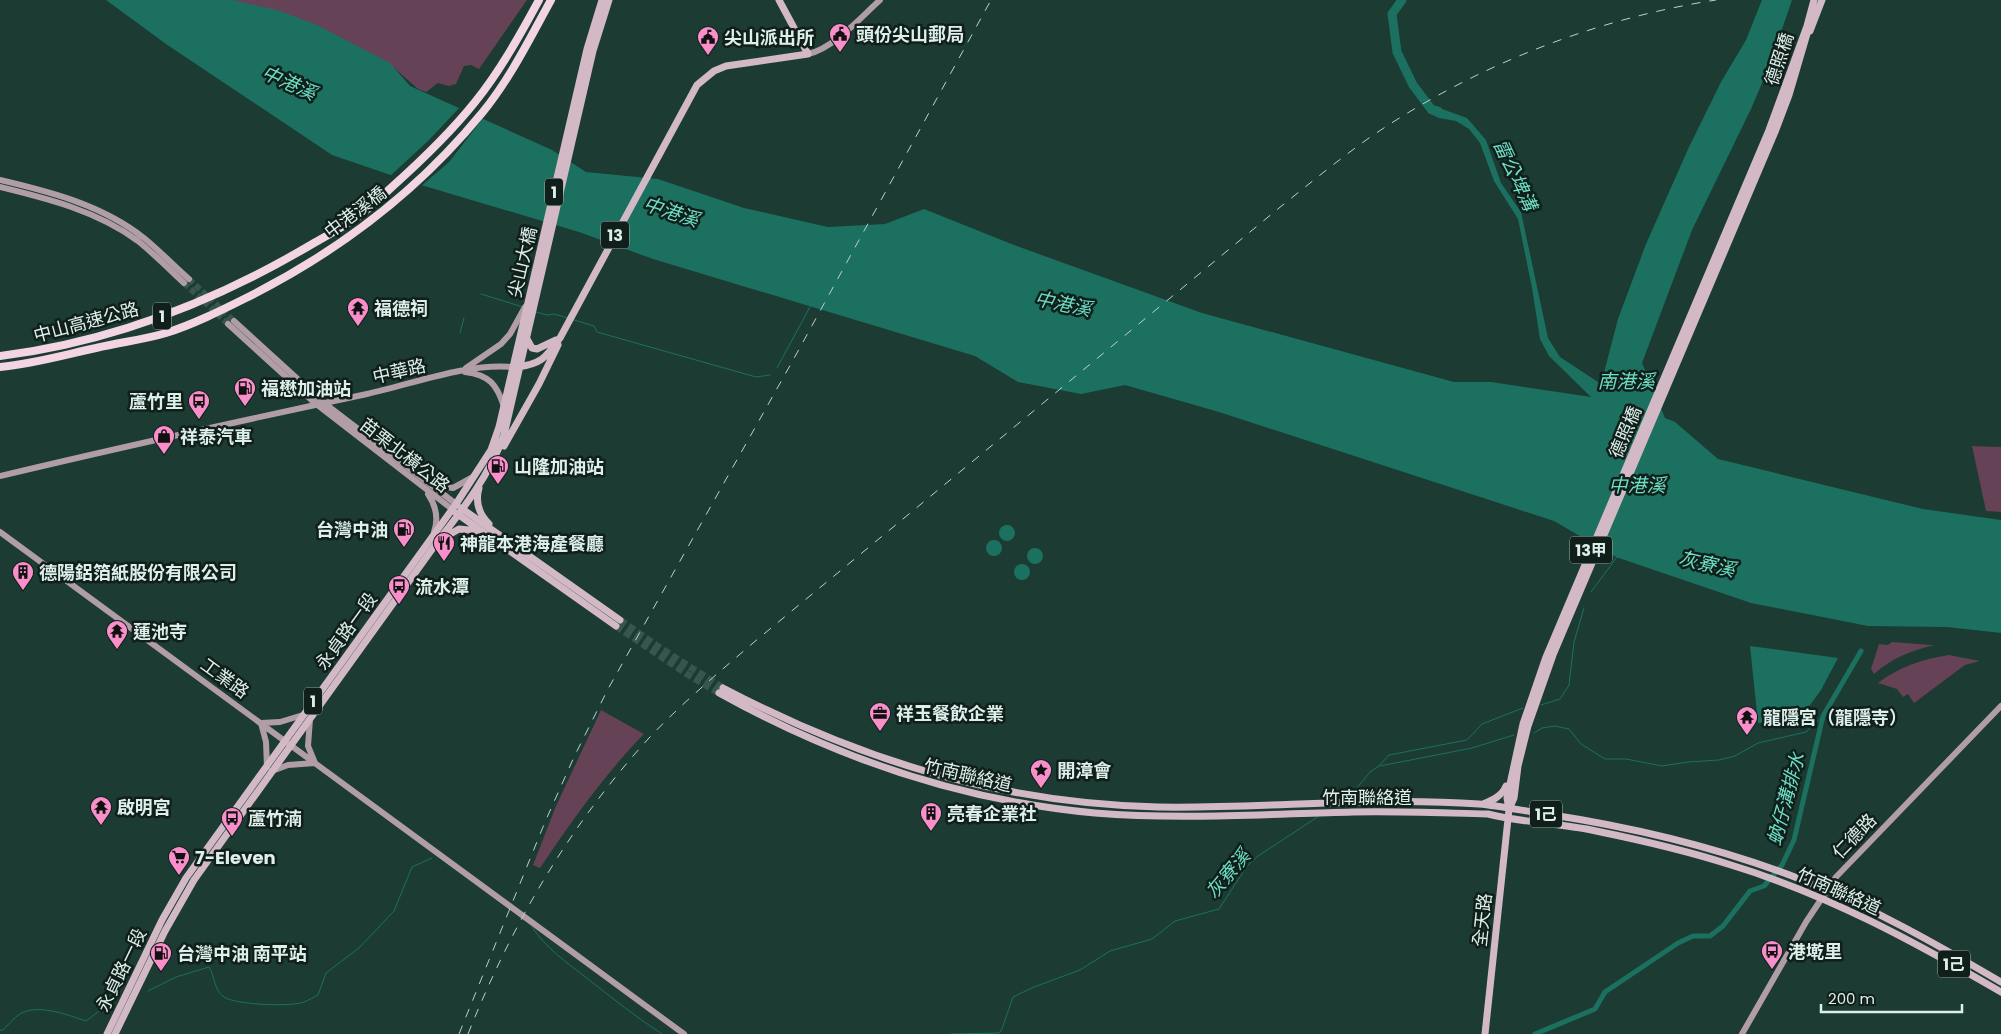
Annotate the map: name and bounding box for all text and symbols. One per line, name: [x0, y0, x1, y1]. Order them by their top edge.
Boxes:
public building icon: 頭份尖山郵局: [828, 22, 852, 53]
place label: 頭份尖山郵局: [856, 22, 964, 47]
public building icon: 尖山派出所: [696, 25, 720, 56]
place label: 尖山派出所: [724, 25, 814, 50]
street label: 德照橋: [1759, 29, 1799, 89]
water label: 中港溪: [257, 59, 323, 108]
water label: 雷公埤溝: [1487, 135, 1545, 218]
road number: 1: [545, 178, 563, 206]
street label: 中港溪橋: [319, 180, 391, 244]
water label: 中港溪: [640, 190, 705, 235]
road number: 13: [601, 222, 629, 248]
street label: 尖山大橋: [502, 224, 542, 300]
water label: 中港溪: [1032, 285, 1097, 324]
street label: 中山高速公路: [31, 296, 141, 348]
temple icon: 福德祠: [346, 296, 370, 327]
place label: 福德祠: [374, 296, 428, 321]
road number: 1: [153, 302, 171, 330]
street label: 中華路: [370, 353, 428, 389]
water label: 南港溪: [1597, 368, 1657, 395]
fuel station icon: 福懋加油站: [233, 376, 257, 407]
place label: 福懋加油站: [261, 376, 351, 401]
place label: 蘆竹里: [129, 389, 183, 414]
bus stop icon: 蘆竹里: [187, 389, 211, 420]
street label: 德照橋: [1603, 402, 1647, 462]
street label: 苗栗北橫公路: [355, 412, 455, 498]
shop icon: 祥泰汽車: [152, 424, 176, 455]
place label: 祥泰汽車: [180, 424, 252, 449]
fuel station icon: 山隆加油站: [486, 454, 510, 485]
place label: 山隆加油站: [514, 454, 604, 479]
water label: 中港溪: [1608, 472, 1668, 499]
place label: 台灣中油: [316, 517, 388, 542]
fuel station icon: 台灣中油: [392, 517, 416, 548]
restaurant icon: 神龍本港海產餐廳: [432, 531, 456, 562]
place label: 神龍本港海產餐廳: [460, 531, 604, 556]
road number: 13甲: [1570, 536, 1612, 564]
water label: 灰寮溪: [1676, 544, 1741, 584]
building icon: 德陽鋁箔紙股份有限公司: [11, 560, 35, 591]
place label: 德陽鋁箔紙股份有限公司: [39, 560, 237, 585]
bus stop icon: 流水潭: [387, 574, 411, 605]
place label: 流水潭: [415, 574, 469, 599]
street label: 永貞路一段: [309, 587, 383, 675]
temple icon: 蓮池寺: [105, 619, 129, 650]
place label: 蓮池寺: [133, 619, 187, 644]
street label: 工業路: [196, 652, 254, 704]
road number: 1: [304, 688, 322, 714]
office icon: 祥玉餐飲企業: [868, 701, 892, 732]
place label: 祥玉餐飲企業: [896, 701, 1004, 726]
temple icon: 龍隱宮（龍隱寺）: [1735, 705, 1759, 736]
place label: 龍隱宮（龍隱寺）: [1763, 705, 1907, 730]
water label: 蚋仔溝排水: [1761, 749, 1812, 848]
street label: 竹南聯絡道: [921, 753, 1015, 797]
place icon: 開漳會: [1029, 758, 1053, 789]
place label: 開漳會: [1057, 758, 1112, 783]
street label: 竹南聯絡道: [1322, 785, 1412, 810]
temple icon: 啟明宮: [89, 795, 113, 826]
place label: 啟明宮: [117, 795, 171, 820]
building icon: 亮春企業社: [919, 801, 943, 832]
place label: 亮春企業社: [947, 801, 1037, 826]
road number: 1己: [1530, 801, 1562, 828]
bus stop icon: 蘆竹湳: [220, 806, 244, 837]
place label: 蘆竹湳: [248, 806, 302, 831]
street label: 仁德路: [1826, 808, 1882, 864]
water label: 灰寮溪: [1199, 841, 1259, 905]
supermarket icon: 7-Eleven: [167, 845, 191, 876]
place label: 7-Eleven: [195, 845, 276, 870]
street label: 竹南聯絡道: [1793, 861, 1885, 921]
street label: 全天路: [1467, 892, 1497, 948]
street label: 永貞路一段: [90, 924, 152, 1016]
bus stop icon: 港墘里: [1760, 939, 1784, 970]
place label: 港墘里: [1788, 939, 1842, 964]
fuel station icon: 台灣中油 南平站: [149, 941, 173, 972]
place label: 台灣中油 南平站: [177, 941, 307, 966]
road number: 1己: [1938, 951, 1970, 978]
scale bar: [1821, 982, 1962, 1014]
text: 200 m: [1828, 988, 1875, 1009]

